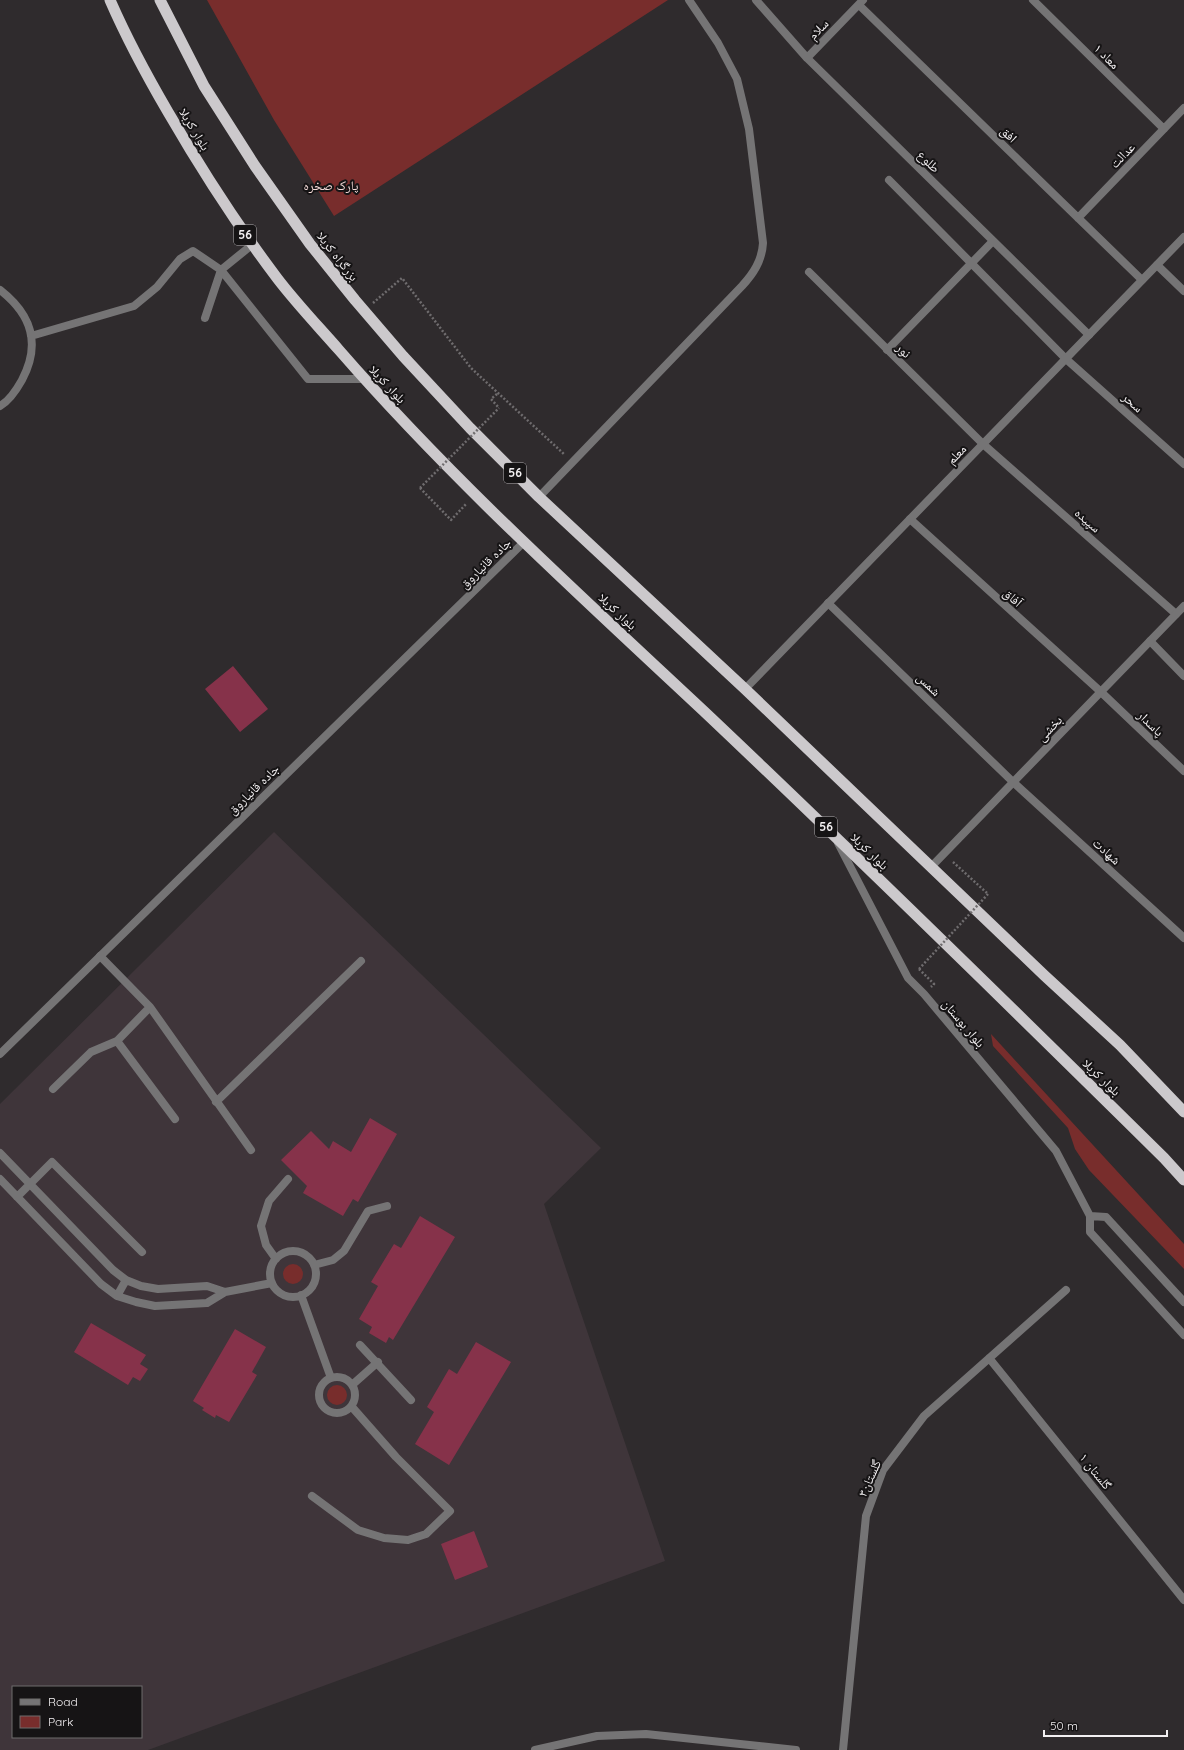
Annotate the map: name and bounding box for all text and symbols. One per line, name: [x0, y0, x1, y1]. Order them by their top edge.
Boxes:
street label: سلام: [804, 15, 832, 43]
street label: معاد ۱: [1091, 40, 1123, 72]
street label: بلوار کربلا: [175, 105, 214, 154]
street label: افق: [997, 122, 1021, 146]
street label: عدالت: [1106, 139, 1138, 171]
street label: طلوع: [913, 146, 944, 177]
park label: پارک صخره: [303, 177, 359, 194]
road number: 56: [234, 225, 256, 245]
street label: بزرگراه کربلا: [313, 228, 362, 285]
street label: نور: [892, 338, 915, 362]
street label: بلوار کربلا: [365, 361, 410, 407]
street label: سحر: [1118, 388, 1147, 416]
street label: معلم: [943, 441, 970, 468]
road number: 56: [504, 463, 526, 483]
street label: سپیده: [1071, 504, 1104, 537]
street label: جاده قانیاروق: [456, 534, 515, 592]
street label: آفاق: [999, 584, 1026, 611]
street label: بلوار کربلا: [595, 589, 641, 633]
street label: شمس: [913, 669, 944, 700]
street label: پاسدار: [1133, 706, 1168, 740]
street label: بخشی: [1033, 712, 1066, 745]
street label: جاده قانیاروق: [224, 760, 283, 818]
road number: 56: [815, 817, 837, 837]
street label: بلوار کربلا: [847, 829, 892, 874]
street label: شهادت: [1090, 834, 1124, 868]
street label: بلوار بوستان: [938, 996, 989, 1051]
street label: بلوار کربلا: [1079, 1055, 1124, 1100]
street label: گلستان ۱: [1076, 1450, 1116, 1494]
street label: گلستان۳: [854, 1457, 885, 1499]
legend: [12, 1686, 142, 1738]
text: Road: [48, 1694, 78, 1709]
scale bar: [1044, 1712, 1167, 1738]
text: Park: [48, 1714, 73, 1729]
text: 50 m: [1050, 1718, 1078, 1733]

